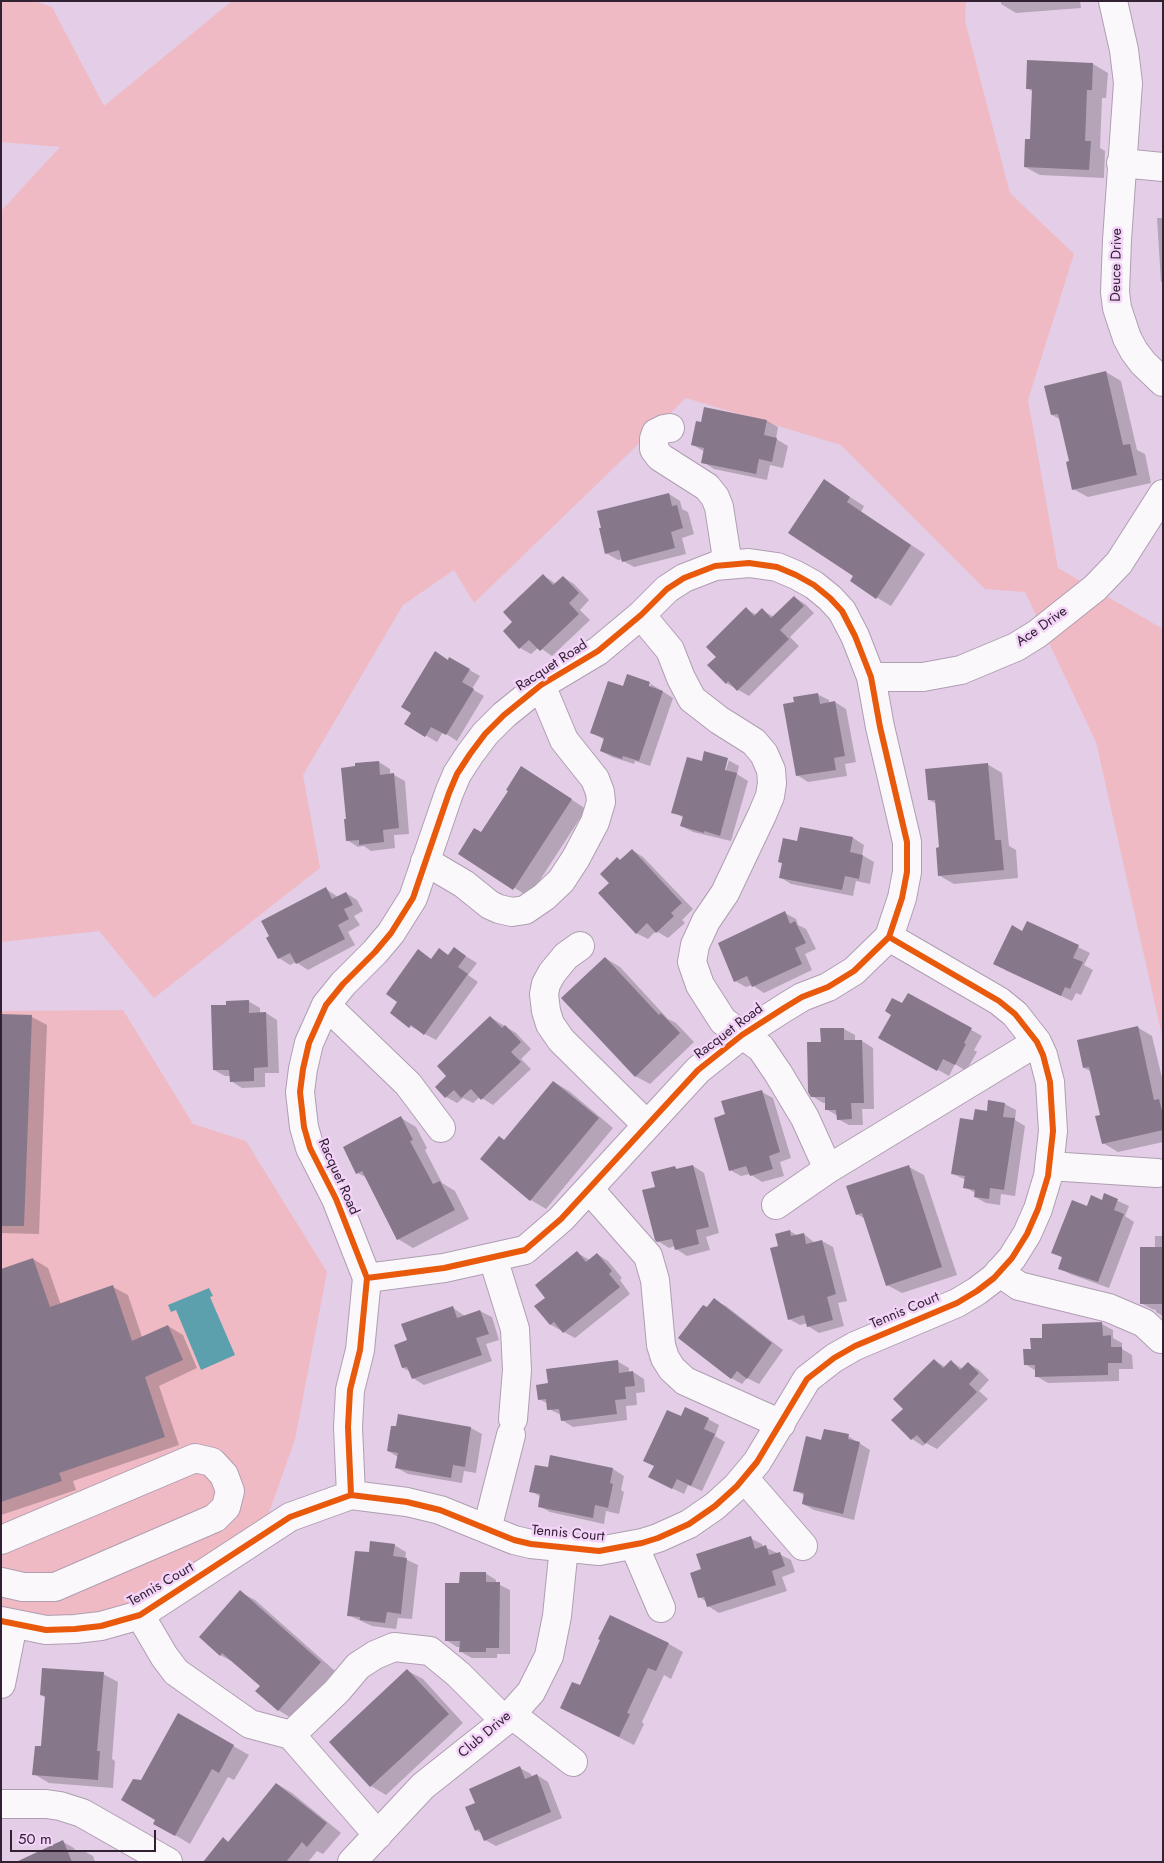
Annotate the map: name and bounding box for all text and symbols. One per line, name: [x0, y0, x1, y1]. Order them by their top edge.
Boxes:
street label: Deuce Drive: [1108, 228, 1126, 302]
street label: Ace Drive: [1013, 603, 1071, 651]
street label: Racquet Road: [513, 637, 591, 695]
street label: Racquet Road: [691, 1001, 767, 1063]
street label: Racquet Road: [314, 1136, 362, 1218]
street label: Tennis Court: [868, 1289, 942, 1333]
street label: Tennis Court: [531, 1522, 605, 1546]
street label: Tennis Court: [125, 1559, 197, 1611]
street label: Club Drive: [455, 1708, 515, 1762]
scale bar: [12, 1820, 159, 1852]
text: 50 m: [18, 1828, 52, 1850]

